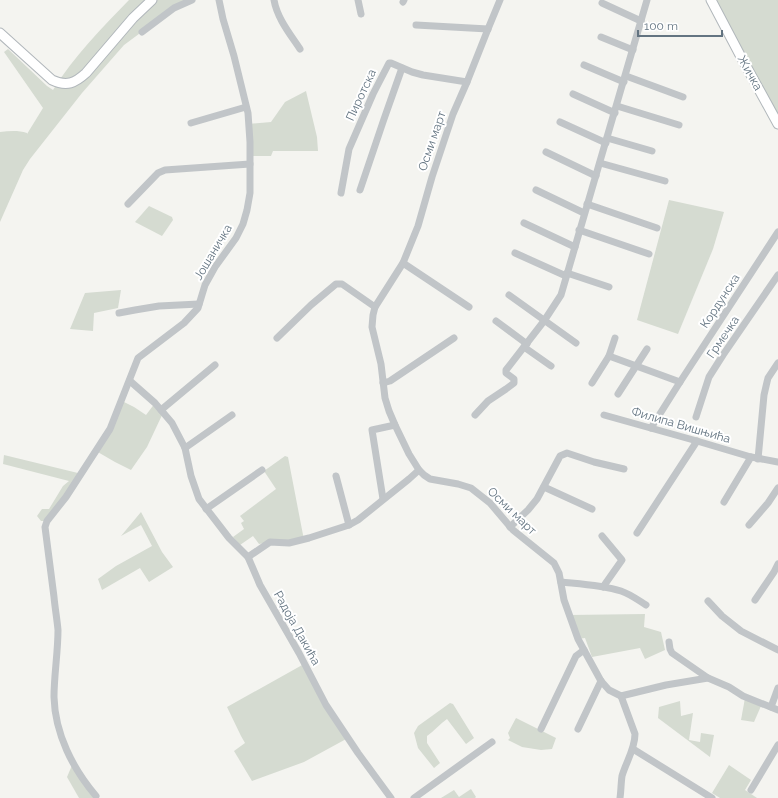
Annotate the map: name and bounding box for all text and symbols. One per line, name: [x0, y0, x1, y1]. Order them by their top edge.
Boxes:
scale bar: [638, 12, 722, 38]
text: 100 m: [644, 19, 678, 33]
street label: Жичка: [735, 53, 765, 93]
street label: Пиротска: [343, 67, 379, 123]
street label: Осми март: [415, 109, 449, 173]
street label: Јошаничка: [191, 222, 235, 282]
street label: Кордунска: [697, 271, 743, 331]
street label: Грмечка: [704, 313, 742, 361]
street label: Филипа Вишњића: [630, 404, 732, 446]
street label: Осми март: [485, 484, 539, 538]
street label: Радоја Дакића: [271, 588, 323, 668]

